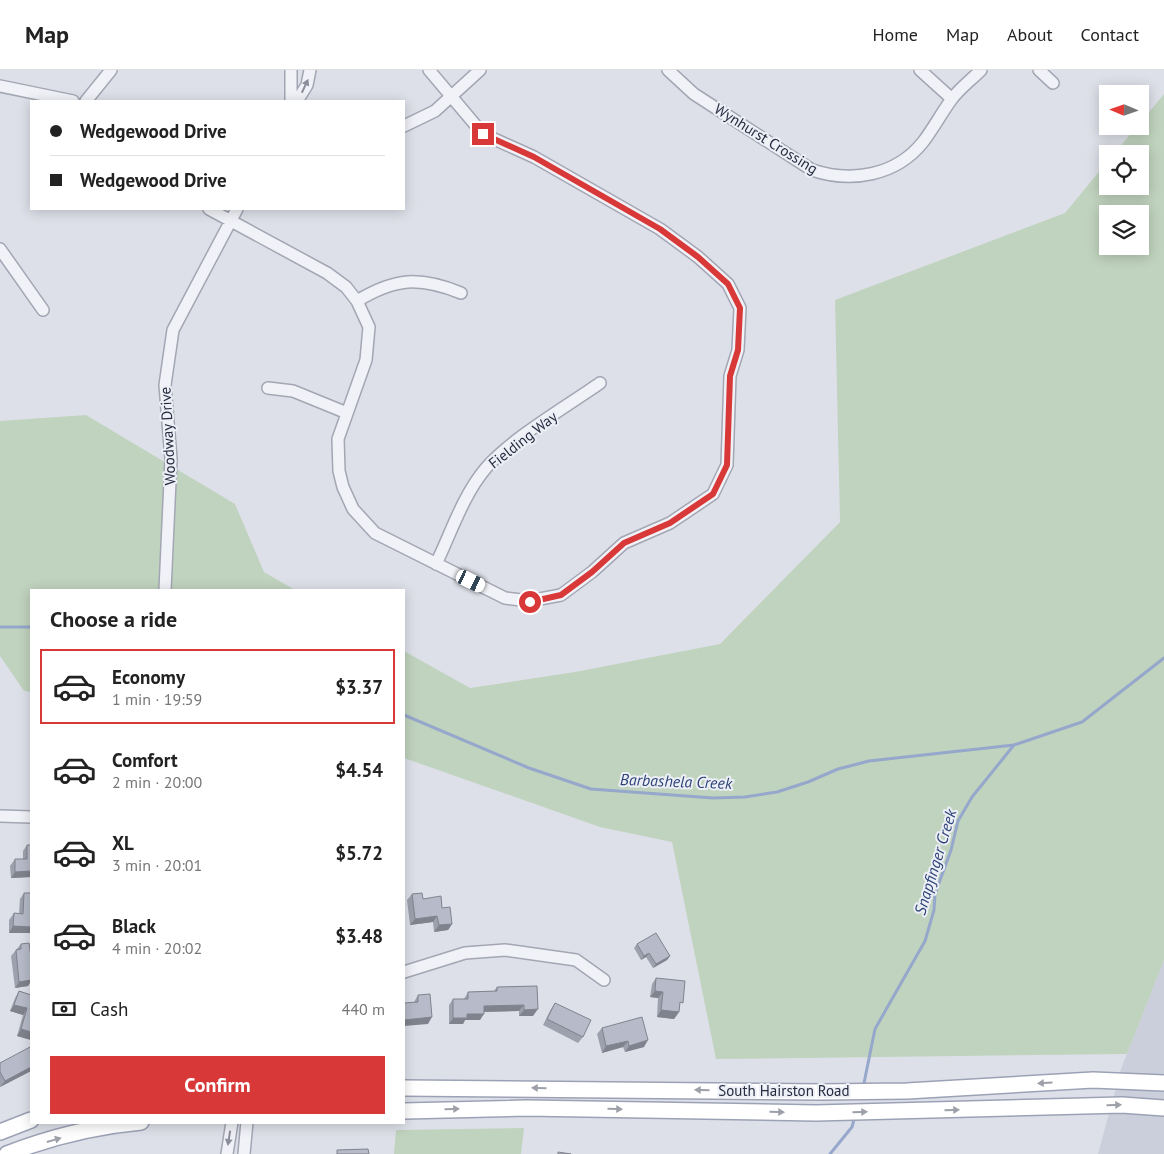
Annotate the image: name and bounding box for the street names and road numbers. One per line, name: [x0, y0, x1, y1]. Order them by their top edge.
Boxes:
street label: Wynhurst Crossing: [711, 99, 822, 178]
street label: Woodway Drive: [155, 386, 180, 486]
street label: Fielding Way: [484, 407, 561, 472]
street label: South Hairston Road: [718, 1081, 850, 1100]

